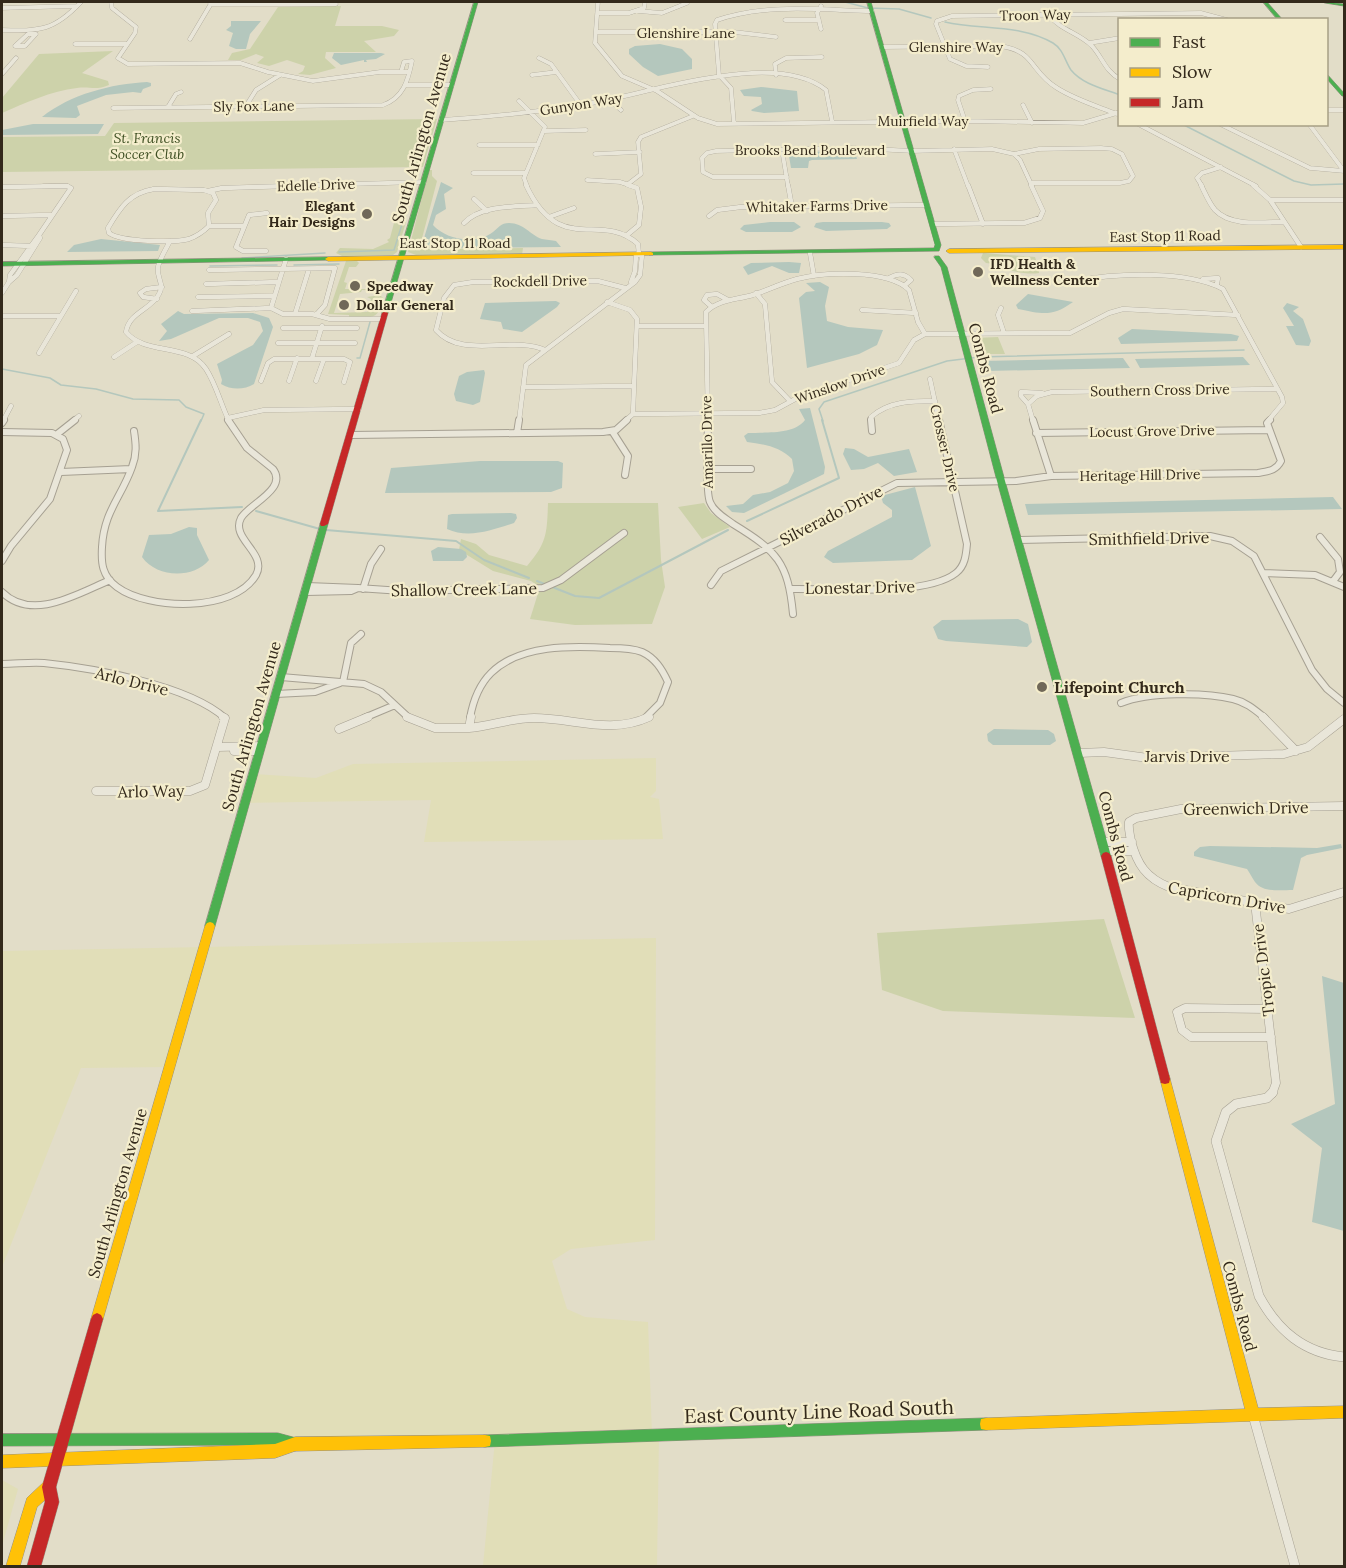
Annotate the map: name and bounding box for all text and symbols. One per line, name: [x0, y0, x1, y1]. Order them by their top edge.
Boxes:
street label: Troon Way: [999, 5, 1071, 25]
legend: [1118, 18, 1328, 126]
street label: Glenshire Lane: [637, 24, 736, 42]
text: Fast: [1172, 30, 1206, 53]
street label: Glenshire Way: [909, 38, 1004, 56]
street label: South Arlington Avenue: [387, 50, 455, 225]
text: Slow: [1172, 60, 1212, 83]
street label: Gunyon Way: [539, 89, 624, 119]
text: Jam: [1171, 90, 1204, 113]
street label: Sly Fox Lane: [213, 96, 295, 116]
street label: Muirfield Way: [877, 112, 969, 130]
park label: St. Francis Soccer Club: [110, 129, 184, 163]
street label: Brooks Bend Boulevard: [735, 141, 885, 159]
street label: Edelle Drive: [276, 175, 356, 195]
street label: Whitaker Farms Drive: [746, 196, 889, 216]
place label: Elegant Hair Designs: [269, 197, 355, 231]
marker: Elegant Hair Designs: [360, 207, 374, 221]
street label: East Stop 11 Road: [1109, 226, 1221, 246]
street label: East Stop 11 Road: [399, 234, 511, 252]
place label: IFD Health & Wellness Center: [990, 255, 1100, 289]
marker: IFD Health & Wellness Center: [971, 265, 985, 279]
street label: Rockdell Drive: [493, 271, 588, 291]
place label: Speedway: [367, 277, 433, 295]
marker: Speedway: [348, 279, 362, 293]
place label: Dollar General: [356, 296, 455, 314]
marker: Dollar General: [337, 298, 351, 312]
street label: Combs Road: [964, 321, 1008, 416]
street label: Winslow Drive: [792, 360, 888, 408]
street label: Southern Cross Drive: [1090, 380, 1230, 400]
street label: Amarillo Drive: [697, 395, 717, 490]
street label: Crosser Drive: [926, 402, 964, 494]
street label: Locust Grove Drive: [1089, 421, 1215, 441]
street label: Heritage Hill Drive: [1079, 465, 1201, 485]
street label: Silverado Drive: [776, 480, 886, 549]
street label: Smithfield Drive: [1089, 527, 1210, 549]
street label: Lonestar Drive: [805, 576, 915, 598]
street label: Shallow Creek Lane: [391, 578, 538, 600]
street label: South Arlington Avenue: [217, 638, 285, 813]
street label: Arlo Drive: [92, 662, 171, 700]
place label: Lifepoint Church: [1054, 677, 1185, 697]
marker: Lifepoint Church: [1035, 680, 1049, 694]
street label: Jarvis Drive: [1143, 746, 1230, 766]
street label: Arlo Way: [117, 780, 185, 802]
street label: Combs Road: [1094, 789, 1138, 884]
street label: Greenwich Drive: [1183, 797, 1309, 819]
street label: Capricorn Drive: [1167, 877, 1288, 917]
street label: Tropic Drive: [1247, 922, 1279, 1017]
street label: South Arlington Avenue: [83, 1105, 151, 1280]
street label: Combs Road: [1218, 1259, 1262, 1354]
street label: East County Line Road South: [684, 1394, 954, 1428]

